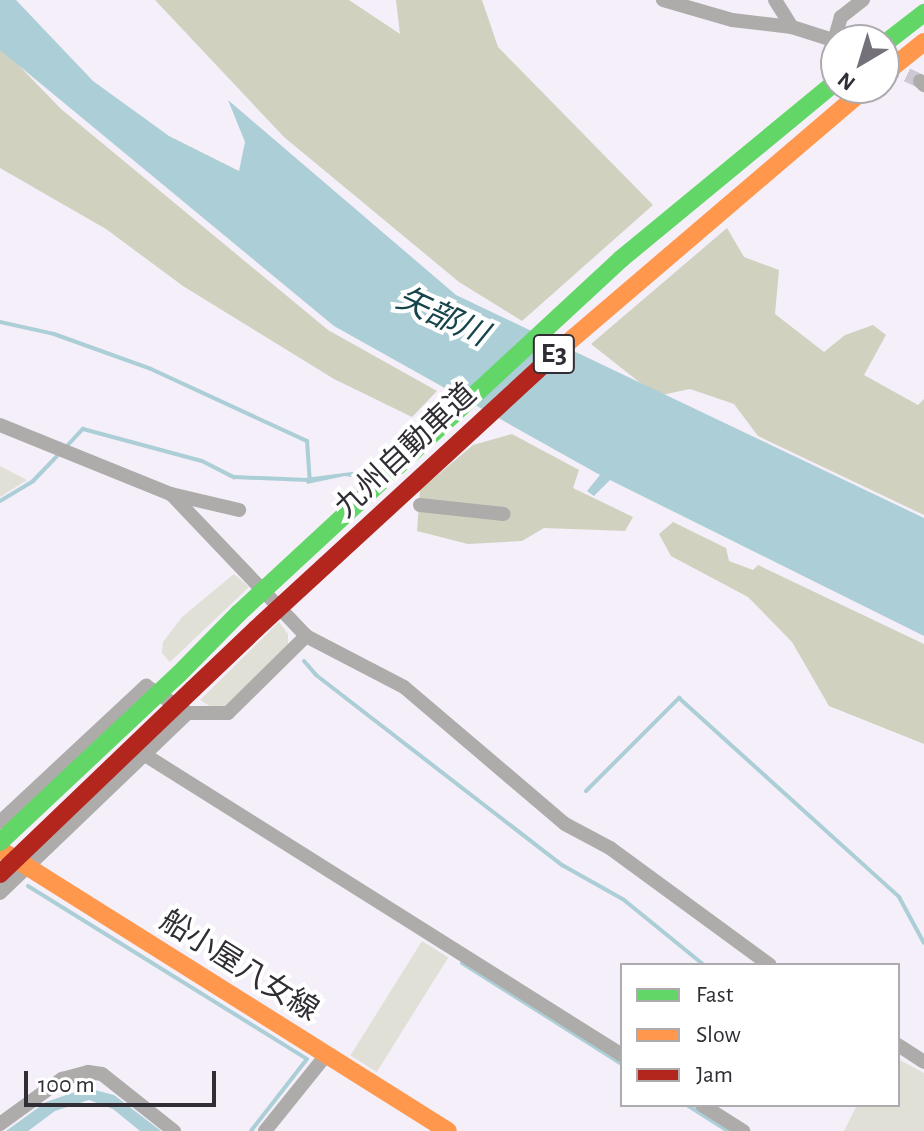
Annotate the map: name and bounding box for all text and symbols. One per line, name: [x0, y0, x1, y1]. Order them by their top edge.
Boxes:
north arrow: [820, 24, 900, 104]
text: N: [834, 68, 859, 95]
water label: 矢部川: [390, 279, 494, 355]
road number: E3: [532, 330, 576, 378]
street label: 九州自動車道: [328, 376, 484, 526]
street label: 船小屋八女線: [153, 903, 325, 1029]
legend: [620, 963, 900, 1107]
text: Fast: [696, 983, 733, 1007]
text: Slow: [696, 1023, 741, 1047]
scale bar: [28, 1055, 220, 1105]
text: Jam: [696, 1063, 733, 1087]
text: 100 m: [38, 1073, 95, 1097]

